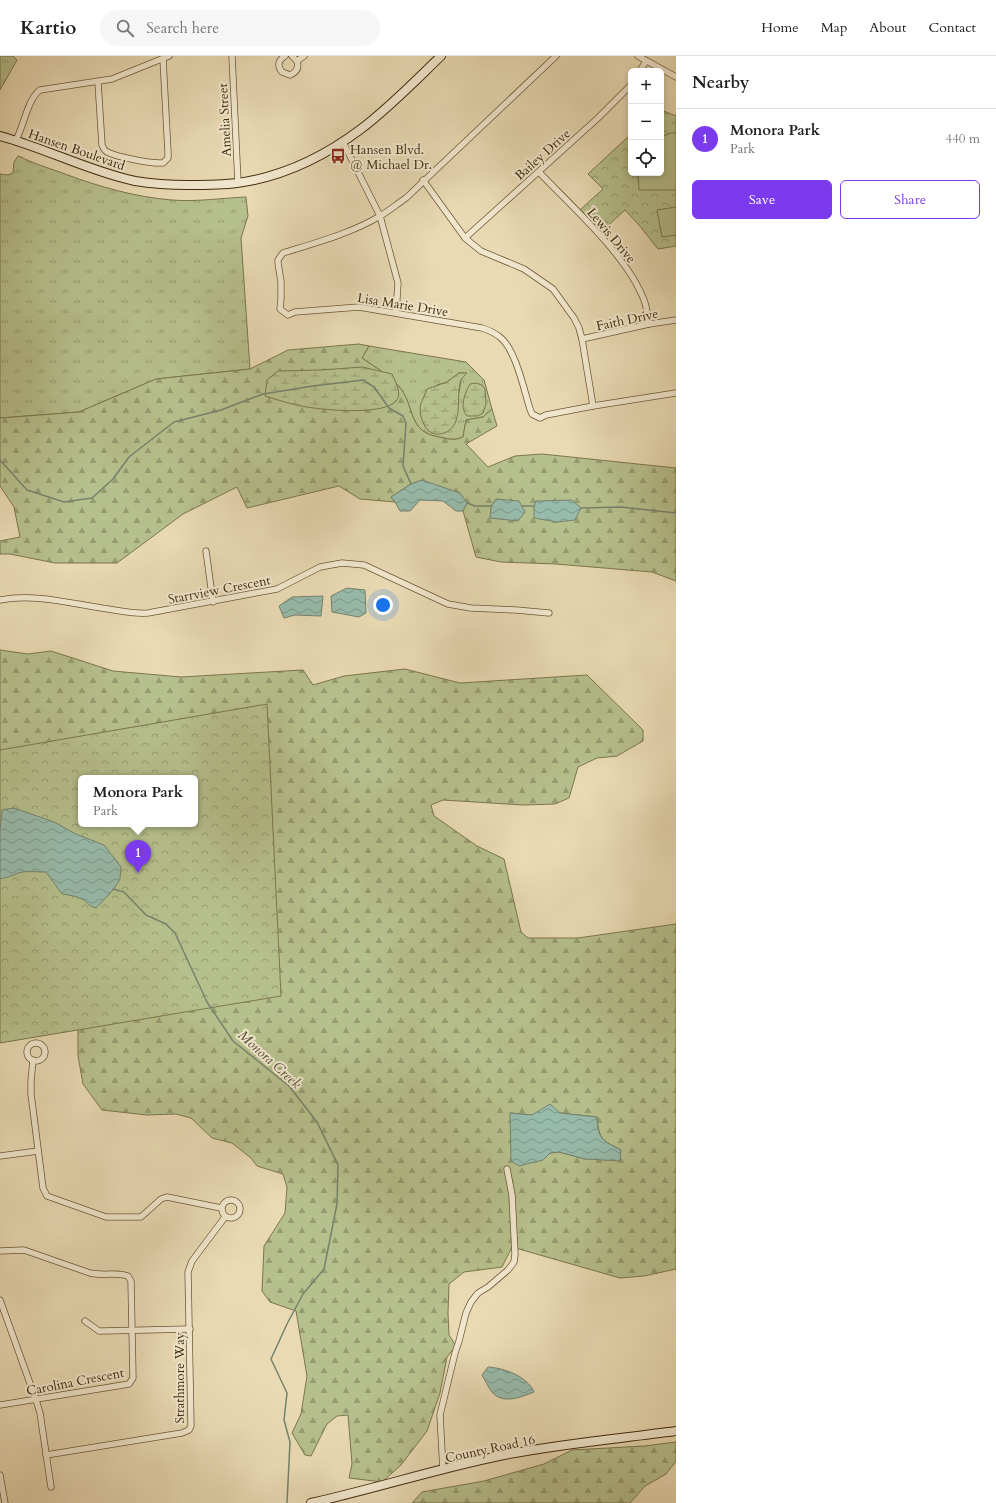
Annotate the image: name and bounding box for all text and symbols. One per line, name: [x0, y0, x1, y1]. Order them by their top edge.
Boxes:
search box: [100, 10, 380, 46]
text: Kartio: [20, 15, 76, 41]
icon: search: [114, 17, 136, 39]
text: Search here: [146, 18, 219, 38]
text: Home: [761, 18, 799, 37]
text: Map: [821, 18, 847, 37]
text: About: [869, 18, 906, 37]
text: Contact: [928, 18, 976, 37]
map controls: [628, 68, 664, 176]
button: +: [628, 68, 664, 104]
text: Nearby: [692, 71, 749, 94]
street label: Amelia Street: [214, 83, 236, 157]
button: −: [628, 104, 664, 140]
text: Monora Park: [730, 120, 820, 140]
street label: Hansen Boulevard: [26, 125, 127, 175]
street label: Bailey Drive: [511, 125, 574, 185]
text: 1: [702, 130, 708, 148]
text: 440 m: [946, 130, 980, 148]
button: locate: [628, 140, 664, 176]
text: Park: [730, 140, 755, 158]
place label: Hansen Blvd. @ Michael Dr.: [350, 141, 432, 174]
bus stop icon: Hansen Blvd. @ Michael Dr.: [329, 147, 347, 165]
button: Save: [692, 180, 832, 219]
button: Share: [840, 180, 980, 219]
street label: Lewis Drive: [583, 204, 640, 267]
street label: Lisa Marie Drive: [356, 289, 450, 321]
street label: Faith Drive: [595, 305, 660, 335]
street label: Starrview Crescent: [166, 571, 272, 609]
your location: [373, 595, 393, 615]
popup: [78, 775, 198, 827]
text: Monora Park: [93, 782, 183, 802]
text: Park: [93, 802, 118, 820]
pin: 1: [125, 840, 151, 873]
water label: Monora Creek: [234, 1026, 306, 1093]
street label: Strathmore Way: [171, 1332, 189, 1424]
street label: Carolina Crescent: [25, 1364, 126, 1400]
street label: County Road 16: [444, 1431, 537, 1467]

